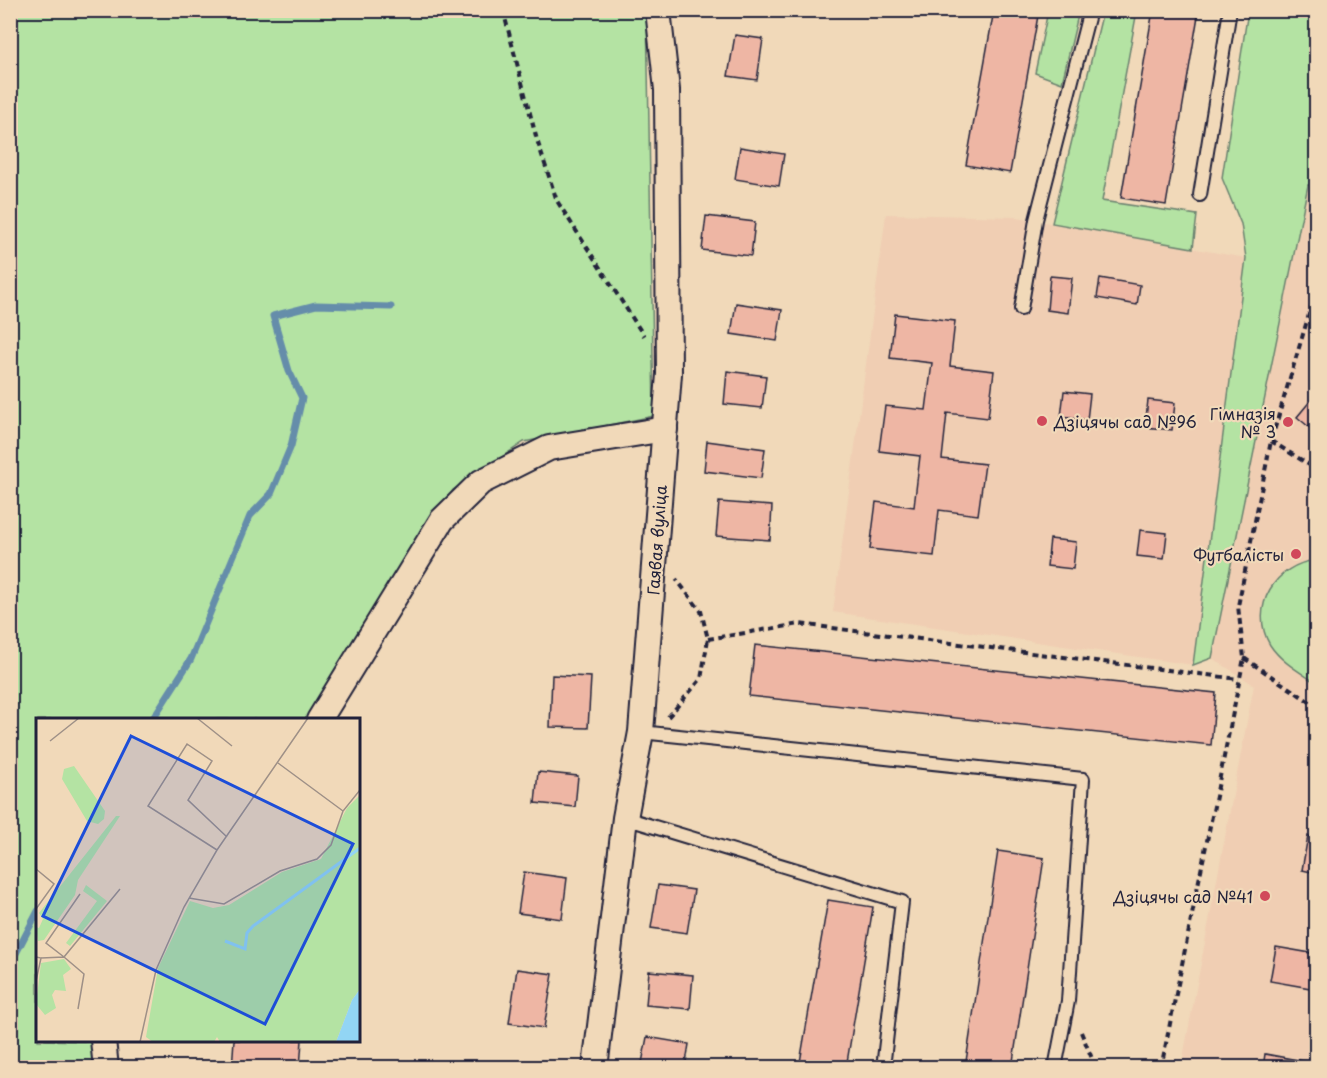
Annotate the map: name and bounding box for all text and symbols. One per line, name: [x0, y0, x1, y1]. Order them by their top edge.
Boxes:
place label: Гімназія № 3: [1210, 401, 1276, 443]
place label: Дзіцячы сад №96: [1053, 409, 1197, 433]
marker: Дзіцячы сад №96: [1035, 414, 1049, 428]
marker: Гімназія № 3: [1281, 415, 1295, 429]
street label: Гаявая вуліца: [640, 484, 672, 596]
place label: Футбалісты: [1193, 542, 1284, 566]
marker: Футбалісты: [1289, 547, 1303, 561]
inset map: [36, 718, 360, 1042]
place label: Дзіцячы сад №41: [1113, 884, 1253, 908]
marker: Дзіцячы сад №41: [1258, 889, 1272, 903]

